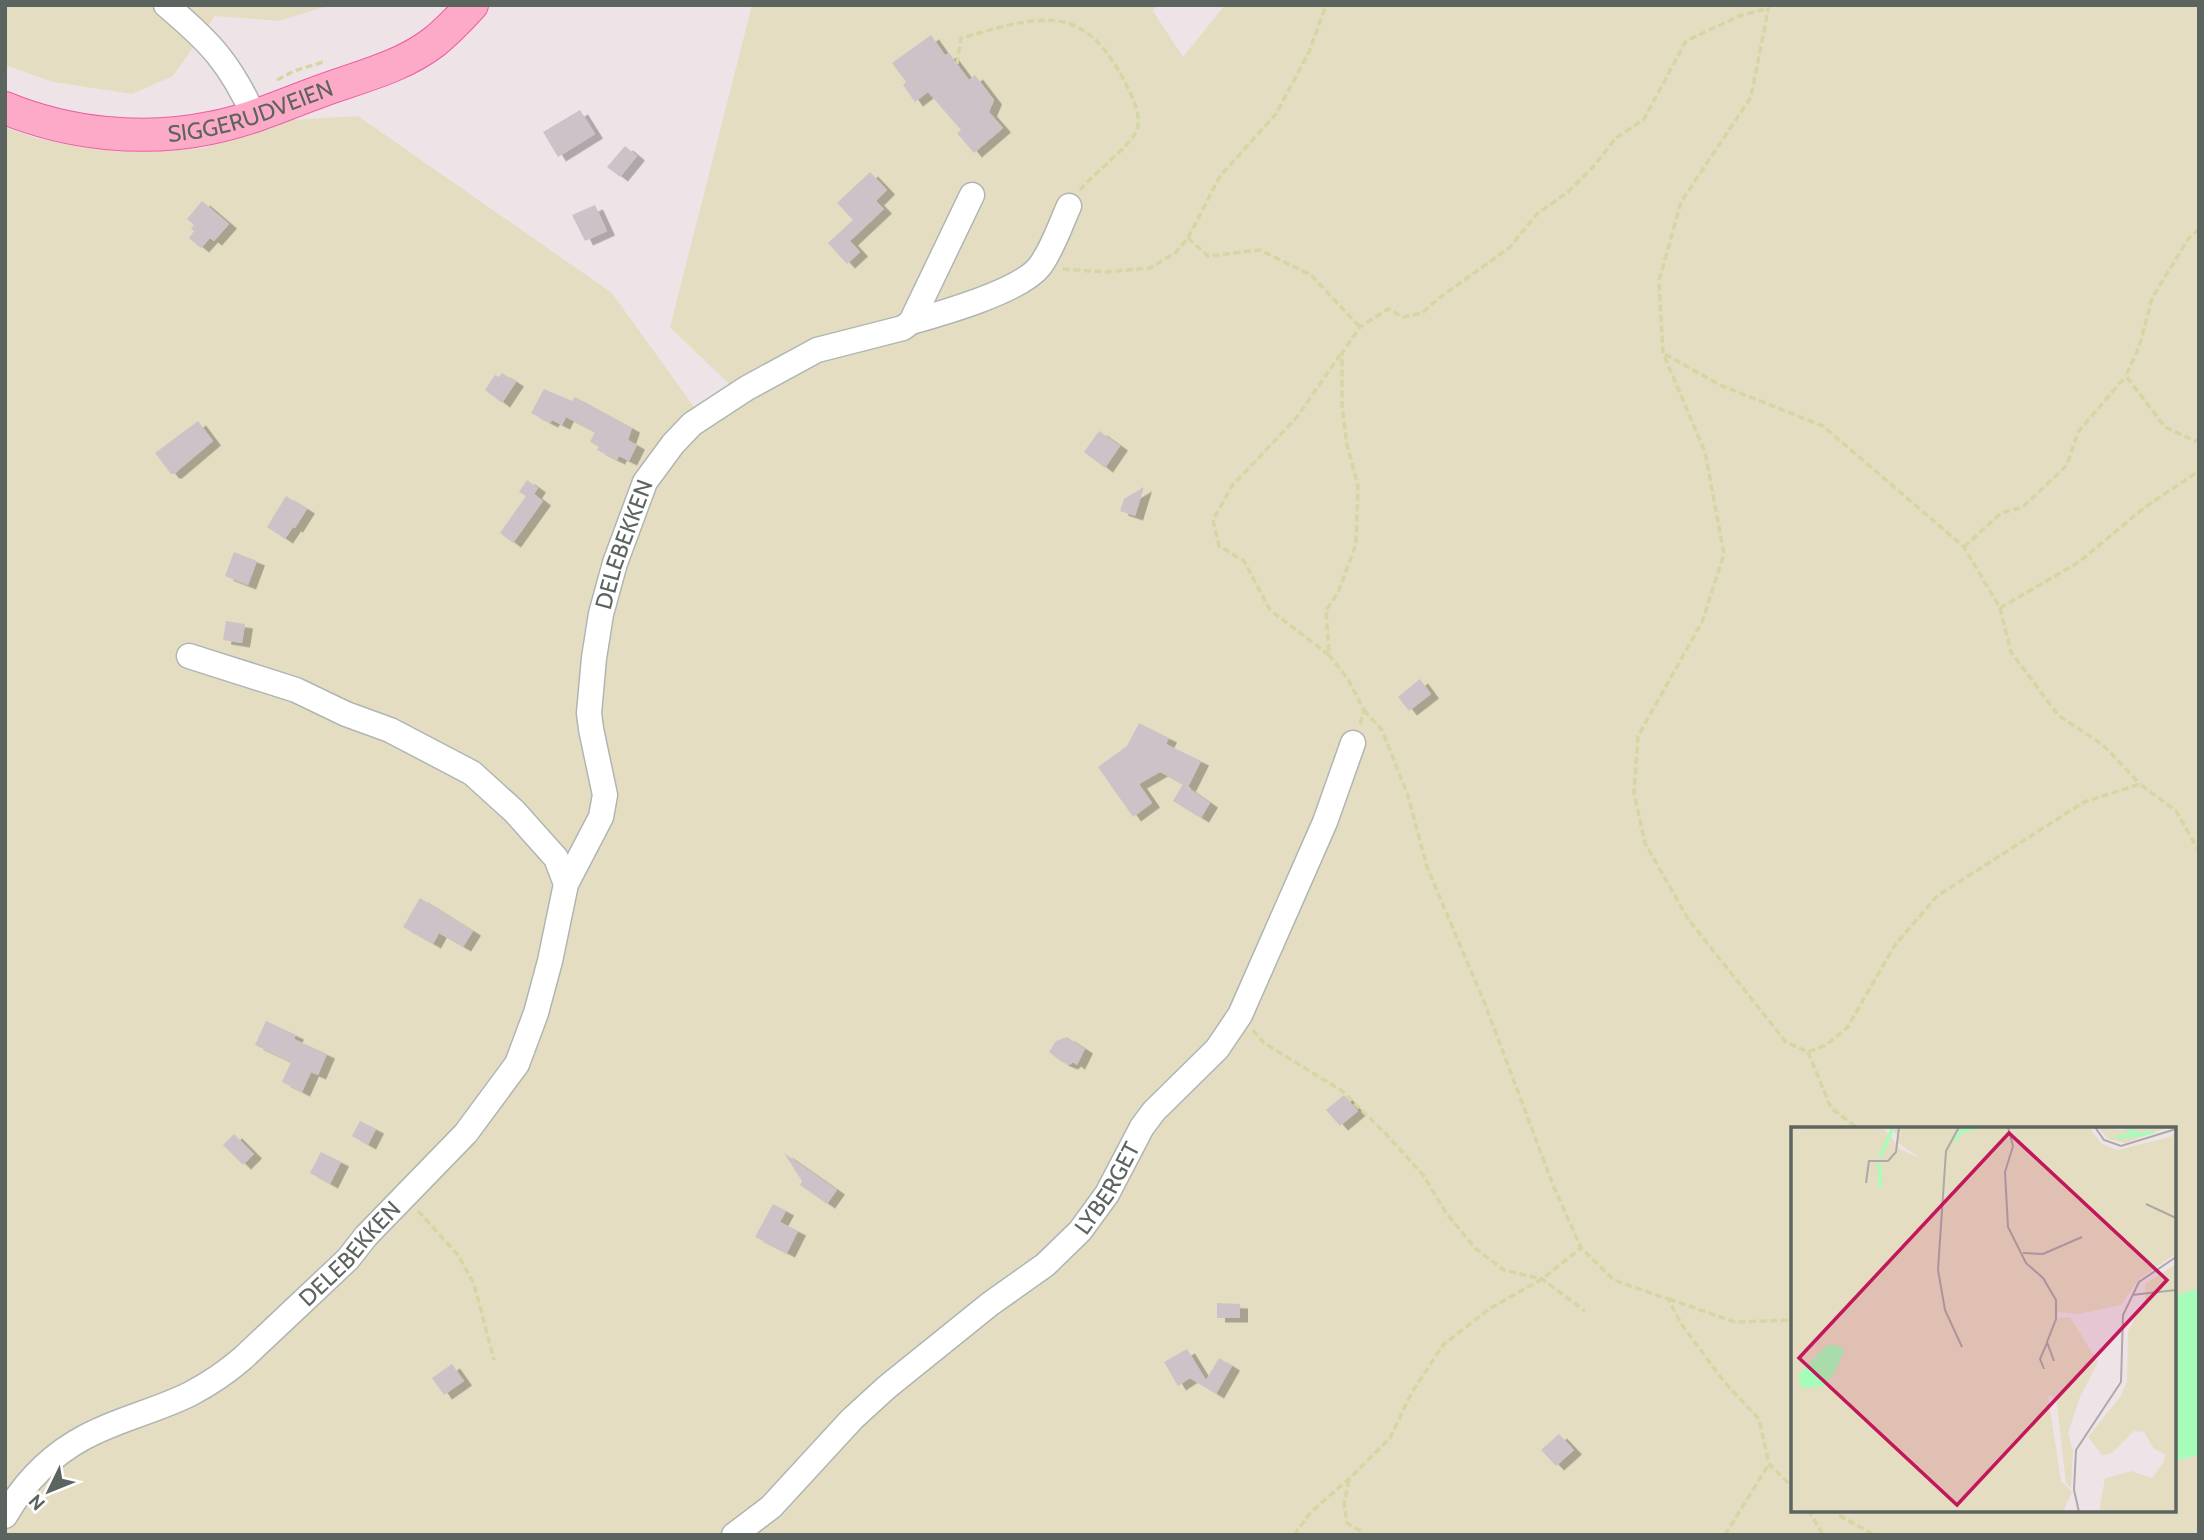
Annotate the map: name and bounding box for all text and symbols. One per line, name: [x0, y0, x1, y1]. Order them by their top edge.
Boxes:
street label: SIGGERUDVEIEN: [166, 74, 337, 148]
street label: DELEBEKKEN: [589, 476, 659, 612]
inset map: [1791, 1127, 2176, 1512]
street label: LYBERGET: [1068, 1137, 1146, 1240]
street label: DELEBEKKEN: [293, 1195, 406, 1312]
north arrow: [14, 1456, 84, 1526]
text: N: [24, 1489, 50, 1515]

